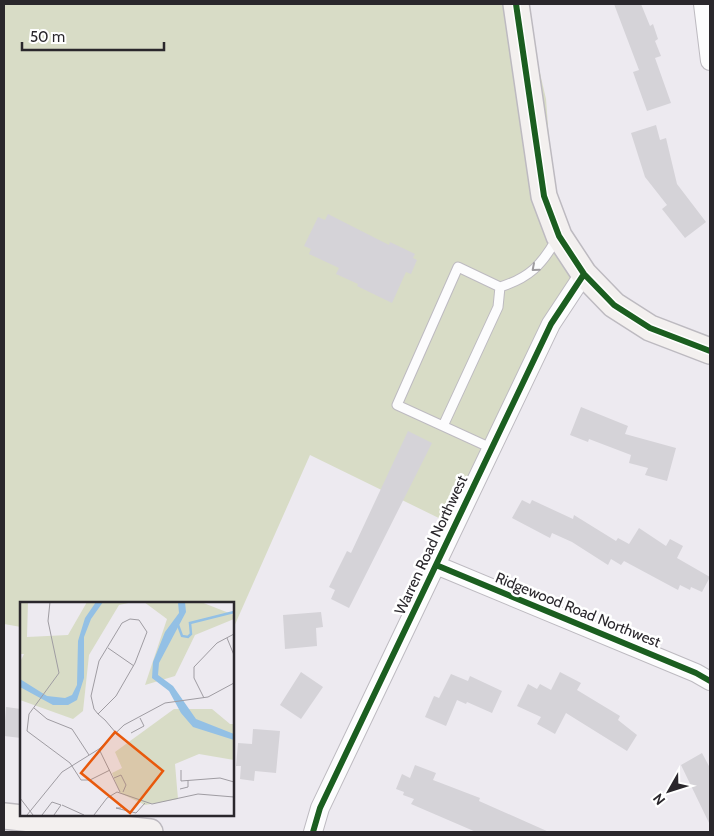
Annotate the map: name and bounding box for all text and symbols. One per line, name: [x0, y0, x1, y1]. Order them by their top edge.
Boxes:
scale bar: [22, 20, 165, 52]
text: 50 m: [30, 28, 65, 46]
one-way arrow: [531, 263, 540, 272]
street label: Warren Road Northwest: [391, 473, 471, 617]
street label: Ridgewood Road Northwest: [493, 569, 663, 651]
inset map: [20, 602, 234, 816]
north arrow: [644, 766, 694, 816]
text: N: [649, 790, 669, 809]

